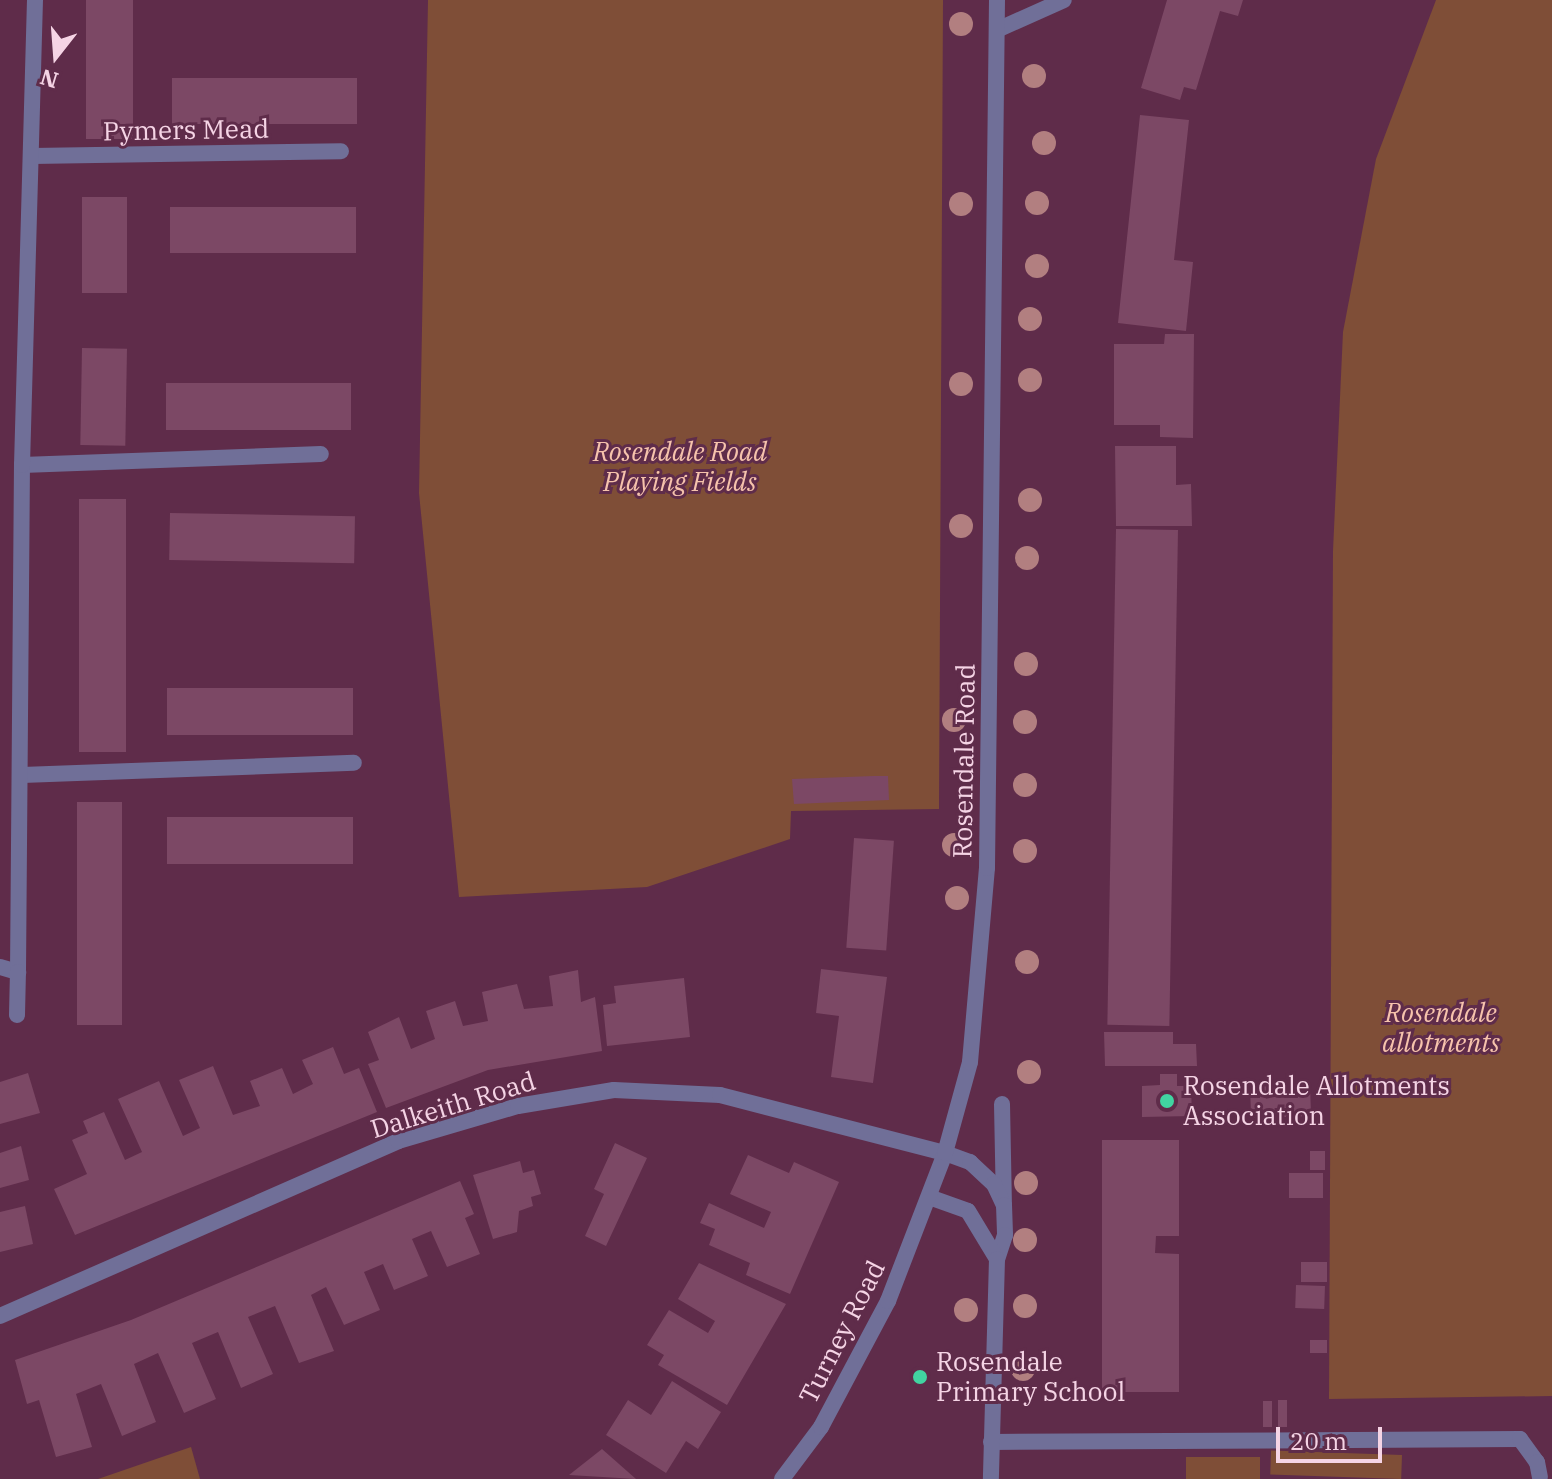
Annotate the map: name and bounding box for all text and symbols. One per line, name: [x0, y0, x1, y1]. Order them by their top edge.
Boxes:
north arrow: [16, 16, 96, 96]
text: N: [36, 63, 61, 96]
street label: Pymers Mead: [103, 113, 269, 147]
park label: Rosendale Road Playing Fields: [593, 436, 767, 498]
street label: Rosendale Road: [947, 663, 981, 859]
park label: Rosendale allotments: [1382, 997, 1500, 1058]
street label: Dalkeith Road: [367, 1065, 539, 1145]
place label: Rosendale Allotments Association: [1183, 1070, 1450, 1132]
marker: Rosendale Allotments Association: [1158, 1092, 1176, 1110]
street label: Turney Road: [793, 1255, 891, 1409]
place label: Rosendale Primary School: [936, 1346, 1125, 1408]
marker: Rosendale Primary School: [911, 1368, 929, 1386]
scale bar: [1280, 1411, 1386, 1461]
text: 20 m: [1290, 1425, 1347, 1457]

